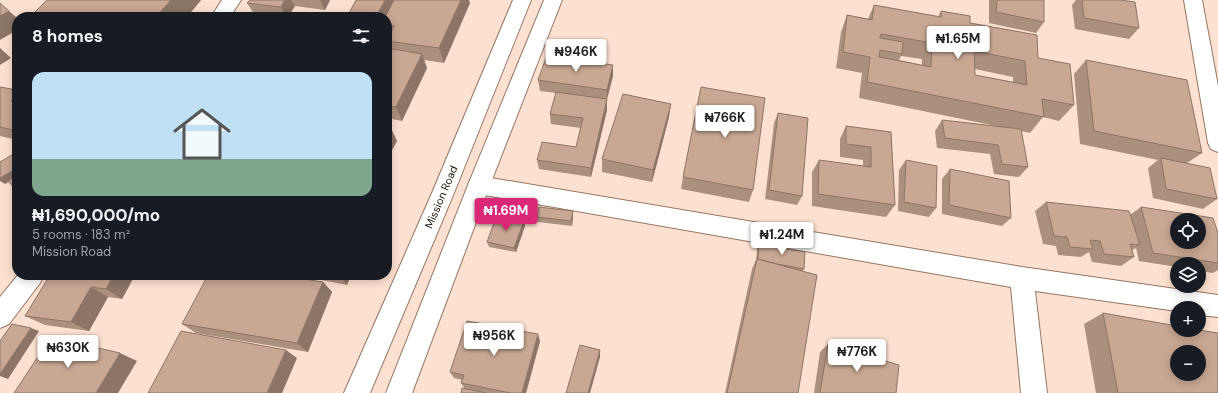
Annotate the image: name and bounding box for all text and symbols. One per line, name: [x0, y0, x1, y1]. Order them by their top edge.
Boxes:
text: 8 homes: [32, 25, 103, 47]
icon: filters: [350, 25, 372, 47]
pin: ₦1.65M: [925, 26, 991, 60]
text: ₦1.65M: [936, 30, 980, 47]
pin: ₦946K: [548, 39, 604, 73]
text: ₦946K: [555, 43, 597, 60]
icon: home: [166, 98, 238, 170]
pin: ₦766K: [697, 105, 753, 139]
text: ₦766K: [704, 109, 746, 126]
street label: Mission Road: [421, 163, 461, 231]
pin: ₦1.69M: [473, 198, 539, 232]
text: ₦1.69M: [484, 202, 528, 219]
text: ₦1,690,000/mo: [32, 204, 160, 226]
map controls: [1170, 213, 1206, 381]
button: locate: [1170, 213, 1206, 249]
pin: ₦1.24M: [749, 222, 815, 256]
text: 5 rooms · 183 m²: [32, 226, 130, 243]
text: ₦1.24M: [760, 226, 804, 243]
text: Mission Road: [32, 243, 111, 260]
button: layers: [1170, 257, 1206, 293]
button: +: [1170, 301, 1206, 337]
pin: ₦956K: [466, 323, 522, 357]
text: ₦956K: [473, 327, 515, 344]
pin: ₦630K: [40, 335, 96, 369]
text: ₦630K: [46, 339, 90, 356]
pin: ₦776K: [829, 339, 885, 373]
text: ₦776K: [837, 343, 877, 360]
button: −: [1170, 345, 1206, 381]

